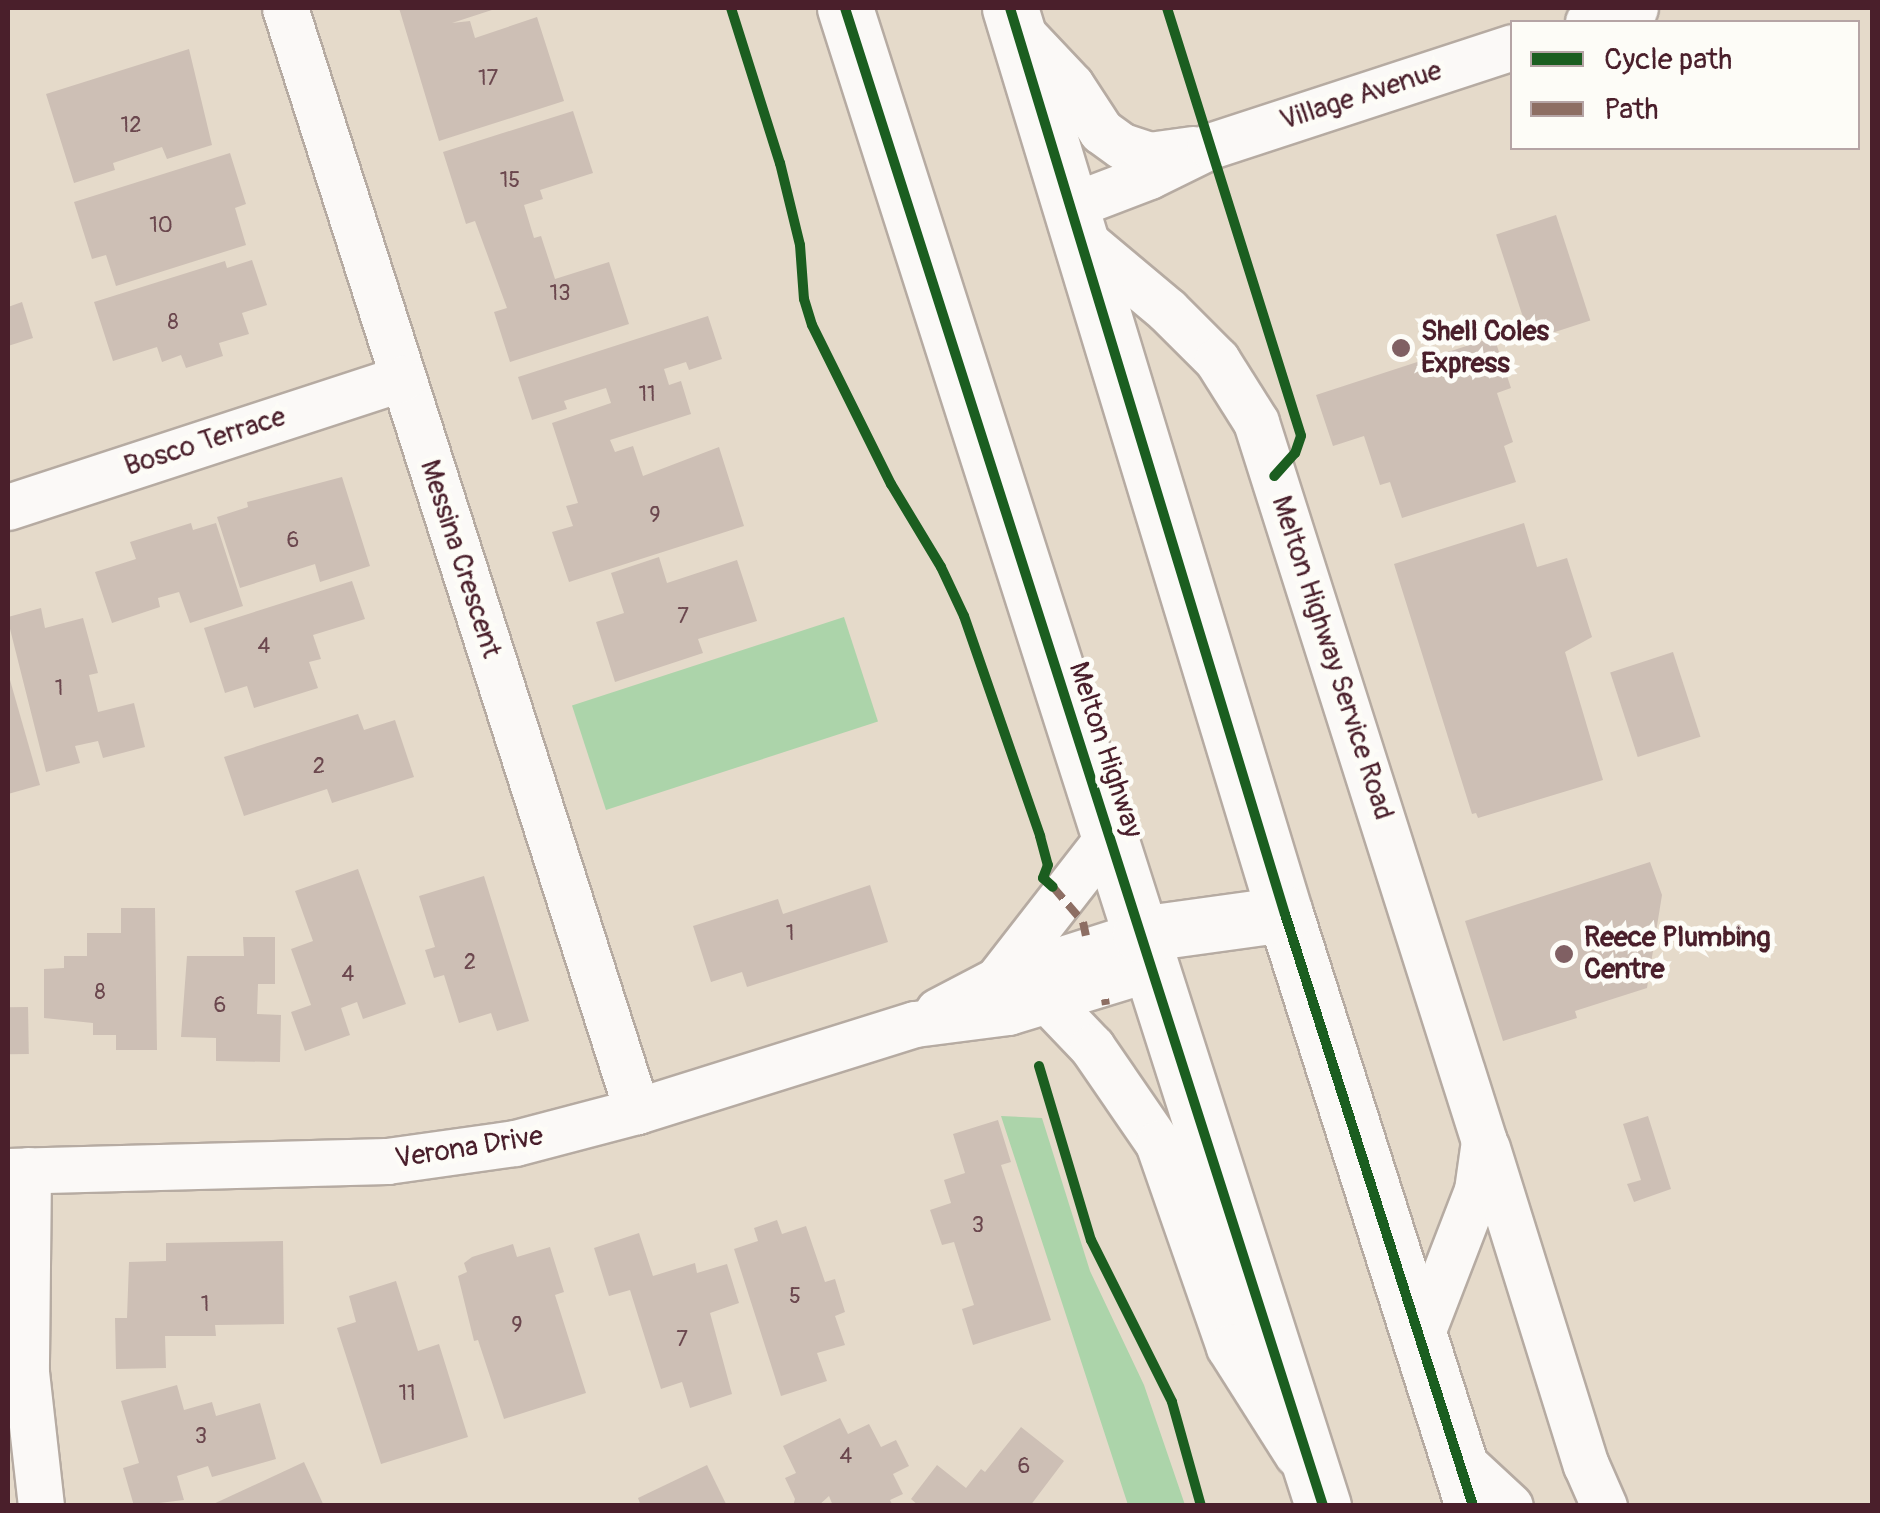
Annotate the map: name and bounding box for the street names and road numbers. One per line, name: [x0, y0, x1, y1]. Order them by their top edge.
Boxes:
street label: Village Avenue: [1276, 54, 1446, 138]
street label: Bosco Terrace: [120, 400, 290, 484]
street label: Messina Crescent: [412, 456, 508, 662]
street label: Melton Highway Service Road: [1264, 492, 1400, 824]
street label: Melton Highway: [1061, 658, 1149, 842]
street label: Verona Drive: [393, 1120, 545, 1176]

